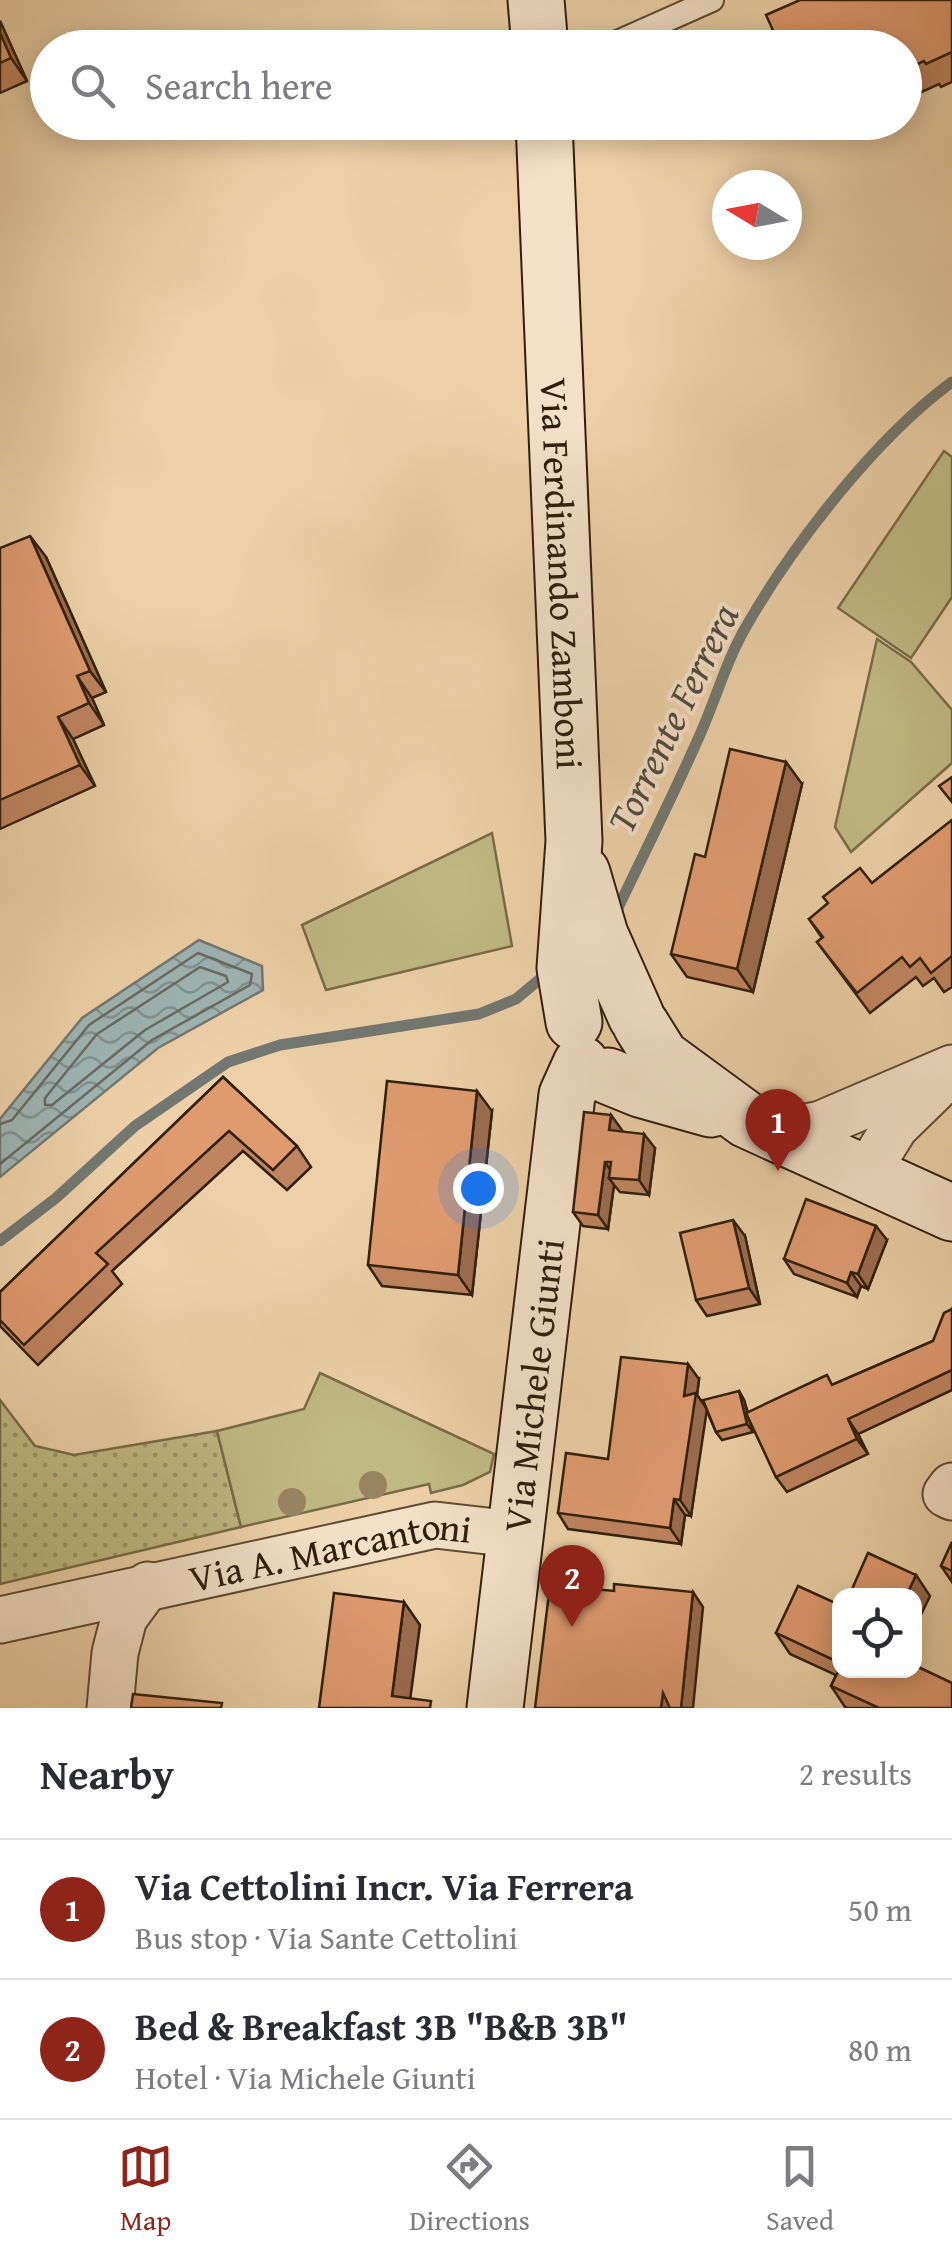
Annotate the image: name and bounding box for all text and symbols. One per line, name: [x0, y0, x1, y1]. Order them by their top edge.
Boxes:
search box: [30, 30, 922, 140]
text: Search here: [145, 57, 333, 113]
icon: search: [65, 58, 120, 113]
north arrow: [712, 170, 802, 260]
street label: Via Ferdinando Zamboni: [527, 377, 599, 771]
water label: Torrente Ferrera: [591, 593, 753, 843]
pin: 1: [746, 1088, 810, 1171]
your location: [453, 1163, 504, 1214]
street label: Via Michele Giunti: [488, 1235, 578, 1535]
street label: Via A. Marcantoni: [184, 1497, 475, 1606]
pin: 2: [540, 1544, 604, 1627]
map controls: [832, 1588, 922, 1678]
button: locate: [832, 1588, 922, 1678]
text: Nearby: [40, 1743, 174, 1804]
text: 2 results: [799, 1750, 912, 1797]
text: Via Cettolini Incr. Via Ferrera: [135, 1858, 633, 1914]
text: 1: [64, 1886, 81, 1933]
text: 50 m: [848, 1886, 912, 1933]
text: Bus stop · Via Sante Cettolini: [135, 1914, 518, 1961]
text: Bed & Breakfast 3B "B&B 3B": [135, 1998, 628, 2054]
text: 2: [64, 2026, 81, 2073]
text: 80 m: [848, 2026, 912, 2073]
text: Hotel · Via Michele Giunti: [135, 2054, 476, 2101]
tab: Map: [118, 2139, 173, 2240]
tab: Directions: [409, 2139, 530, 2240]
tab: Saved: [766, 2139, 834, 2240]

